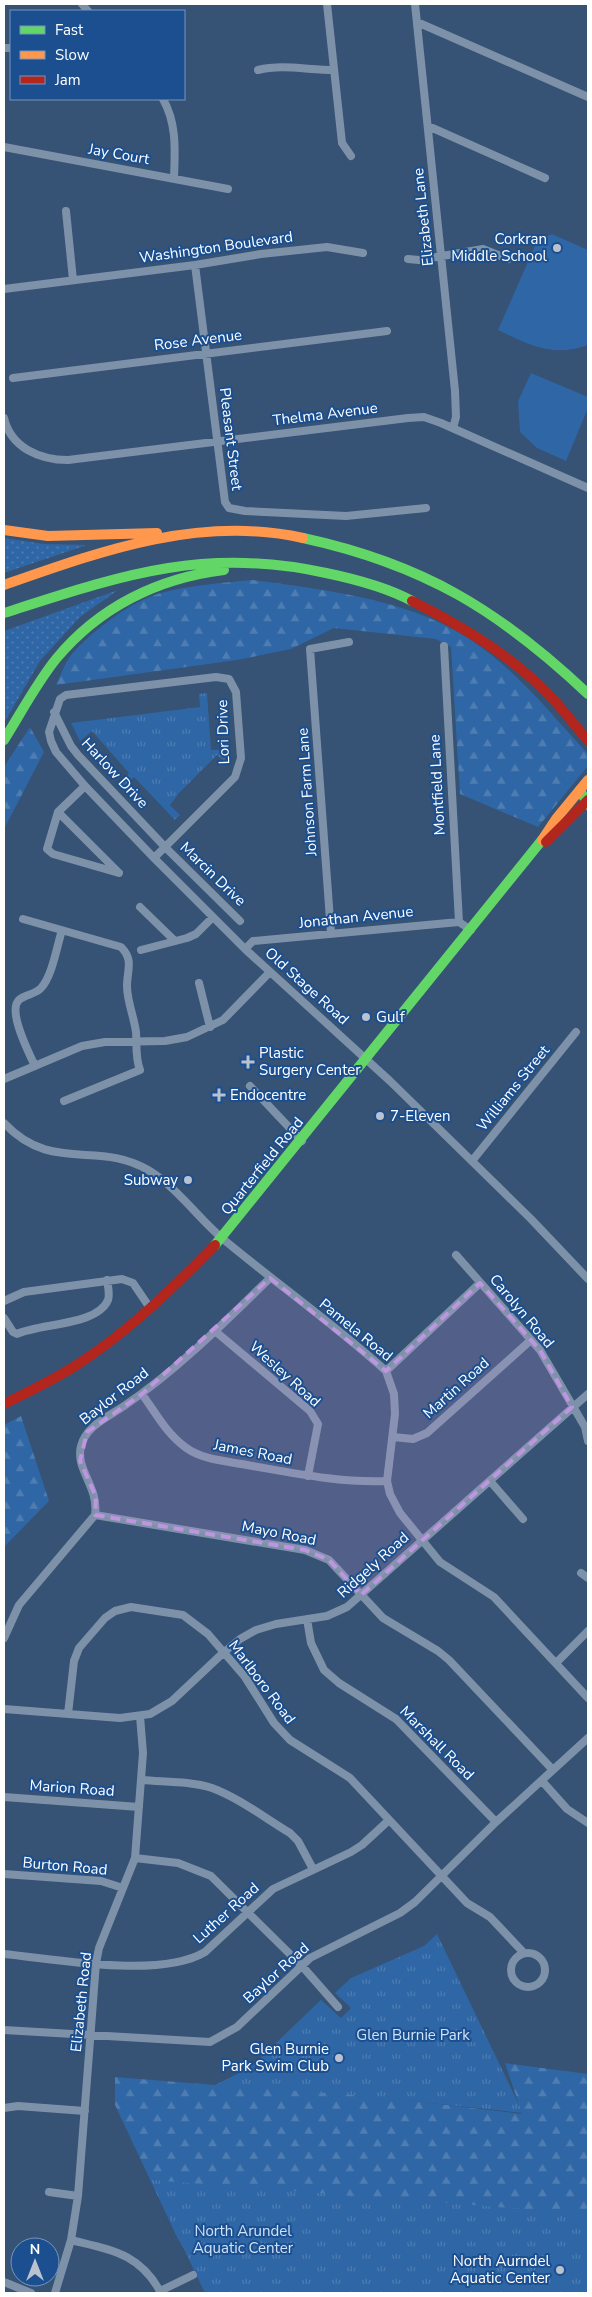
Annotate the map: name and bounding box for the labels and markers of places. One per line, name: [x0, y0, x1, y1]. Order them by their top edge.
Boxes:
place label: Corkran Middle School: [451, 229, 548, 266]
marker: Corkran Middle School: [551, 242, 563, 254]
place label: Gulf: [376, 1007, 406, 1027]
marker: Gulf: [360, 1011, 372, 1023]
place label: Plastic Surgery Center: [259, 1043, 361, 1080]
marker: Plastic Surgery Center: [241, 1055, 255, 1069]
place label: Endocentre: [230, 1085, 306, 1105]
marker: Endocentre: [212, 1088, 226, 1102]
place label: 7-Eleven: [390, 1106, 450, 1126]
marker: 7-Eleven: [374, 1110, 386, 1122]
place label: Subway: [124, 1170, 178, 1190]
marker: Subway: [182, 1174, 194, 1186]
place label: Glen Burnie Park Swim Club: [222, 2039, 329, 2076]
marker: Glen Burnie Park Swim Club: [333, 2052, 345, 2064]
place label: North Aurndel Aquatic Center: [450, 2251, 551, 2288]
marker: North Aurndel Aquatic Center: [554, 2264, 566, 2276]

